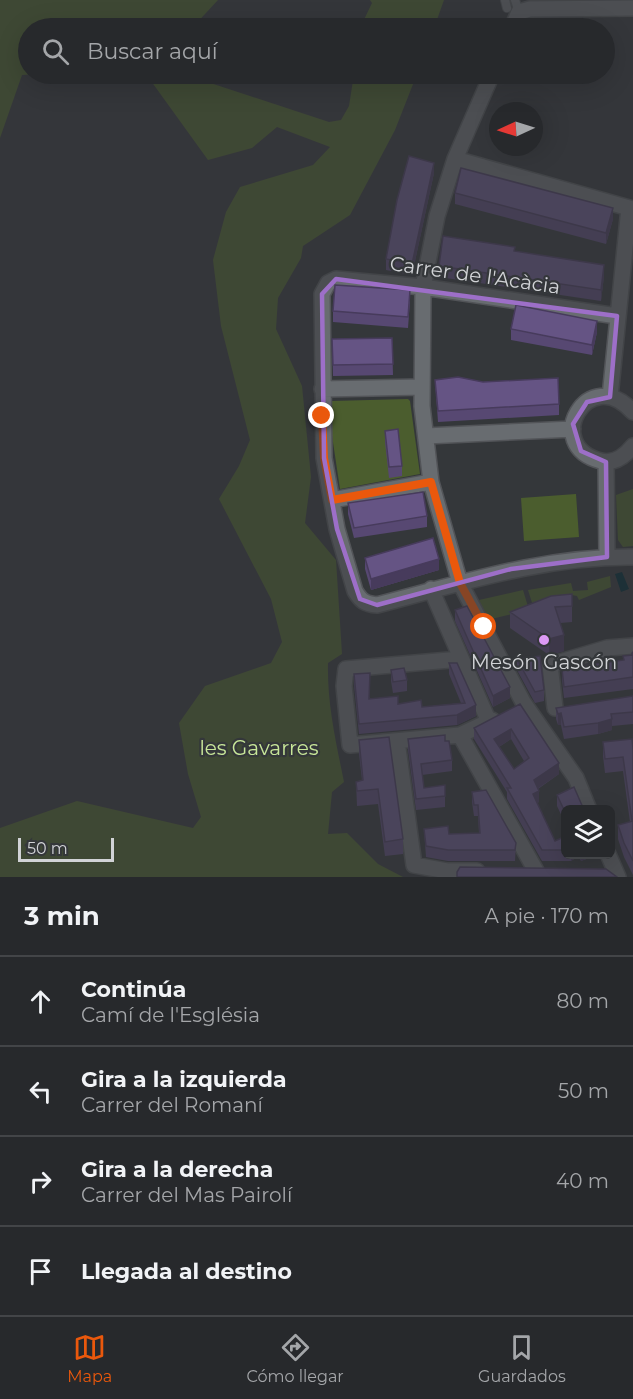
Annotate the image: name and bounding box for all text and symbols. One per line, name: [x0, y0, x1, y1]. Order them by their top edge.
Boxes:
search box: [18, 18, 615, 84]
icon: search: [39, 35, 72, 68]
text: Buscar aquí: [87, 38, 218, 65]
north arrow: [489, 102, 543, 156]
street label: Carrer de l'Acàcia: [388, 251, 562, 299]
route end: [308, 402, 334, 428]
route start: [470, 613, 496, 639]
marker: Mesón Gascón: [537, 633, 551, 647]
place label: Mesón Gascón: [471, 650, 617, 674]
park label: les Gavarres: [199, 736, 319, 760]
map controls: [561, 805, 615, 859]
button: layers: [561, 805, 615, 859]
scale bar: [18, 835, 114, 862]
text: 50 m: [27, 839, 68, 858]
text: 3 min: [24, 900, 100, 932]
text: A pie · 170 m: [485, 904, 609, 928]
text: Continúa: [81, 976, 186, 1003]
icon: ahead: [24, 985, 57, 1018]
text: 80 m: [557, 989, 609, 1013]
text: Camí de l'Església: [81, 1003, 260, 1027]
text: Gira a la izquierda: [81, 1066, 287, 1093]
icon: left: [24, 1075, 57, 1108]
text: 50 m: [558, 1079, 609, 1103]
text: Carrer del Romaní: [81, 1093, 263, 1117]
text: Gira a la derecha: [81, 1156, 273, 1183]
icon: right: [24, 1165, 57, 1198]
text: 40 m: [556, 1169, 609, 1193]
text: Carrer del Mas Pairolí: [81, 1183, 292, 1207]
icon: arrive: [24, 1255, 57, 1288]
text: Llegada al destino: [81, 1258, 292, 1285]
tab: Mapa: [67, 1331, 112, 1386]
tab: Cómo llegar: [246, 1331, 344, 1386]
tab: Guardados: [478, 1331, 566, 1386]

